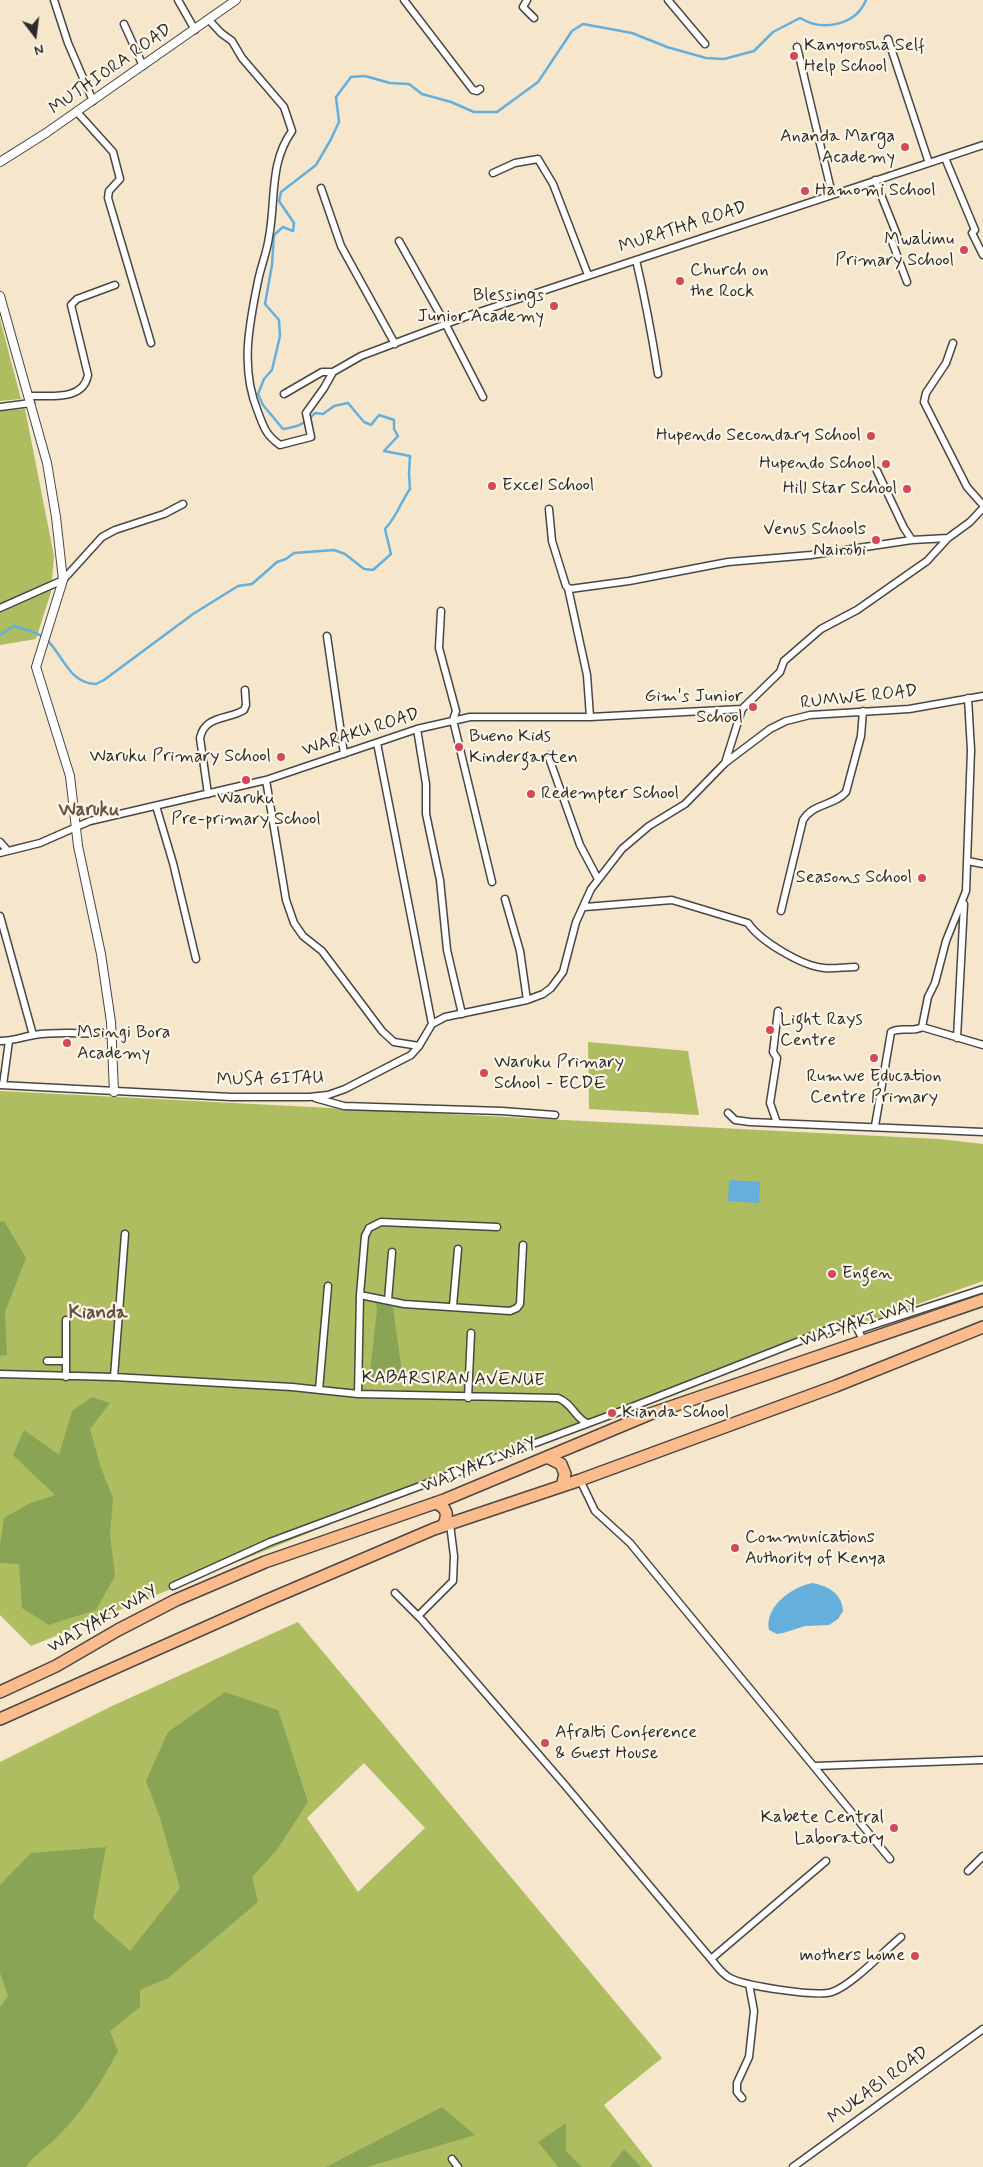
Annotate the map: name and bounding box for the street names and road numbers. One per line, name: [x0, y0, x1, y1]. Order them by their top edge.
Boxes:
street label: MUTHIORA ROAD: [46, 20, 176, 120]
street label: MURATHA ROAD: [616, 197, 750, 259]
street label: RUMWE ROAD: [799, 681, 919, 715]
street label: WARAKU ROAD: [300, 704, 422, 762]
street label: MUSA GITAU: [216, 1068, 324, 1092]
street label: WAIYAKI WAY: [798, 1295, 920, 1353]
street label: KABARSIRAN AVENUE: [361, 1368, 545, 1392]
street label: WAIYAKI WAY: [419, 1433, 539, 1499]
street label: WAIYAKI WAY: [45, 1581, 161, 1659]
street label: MUKABI ROAD: [825, 2042, 933, 2130]

